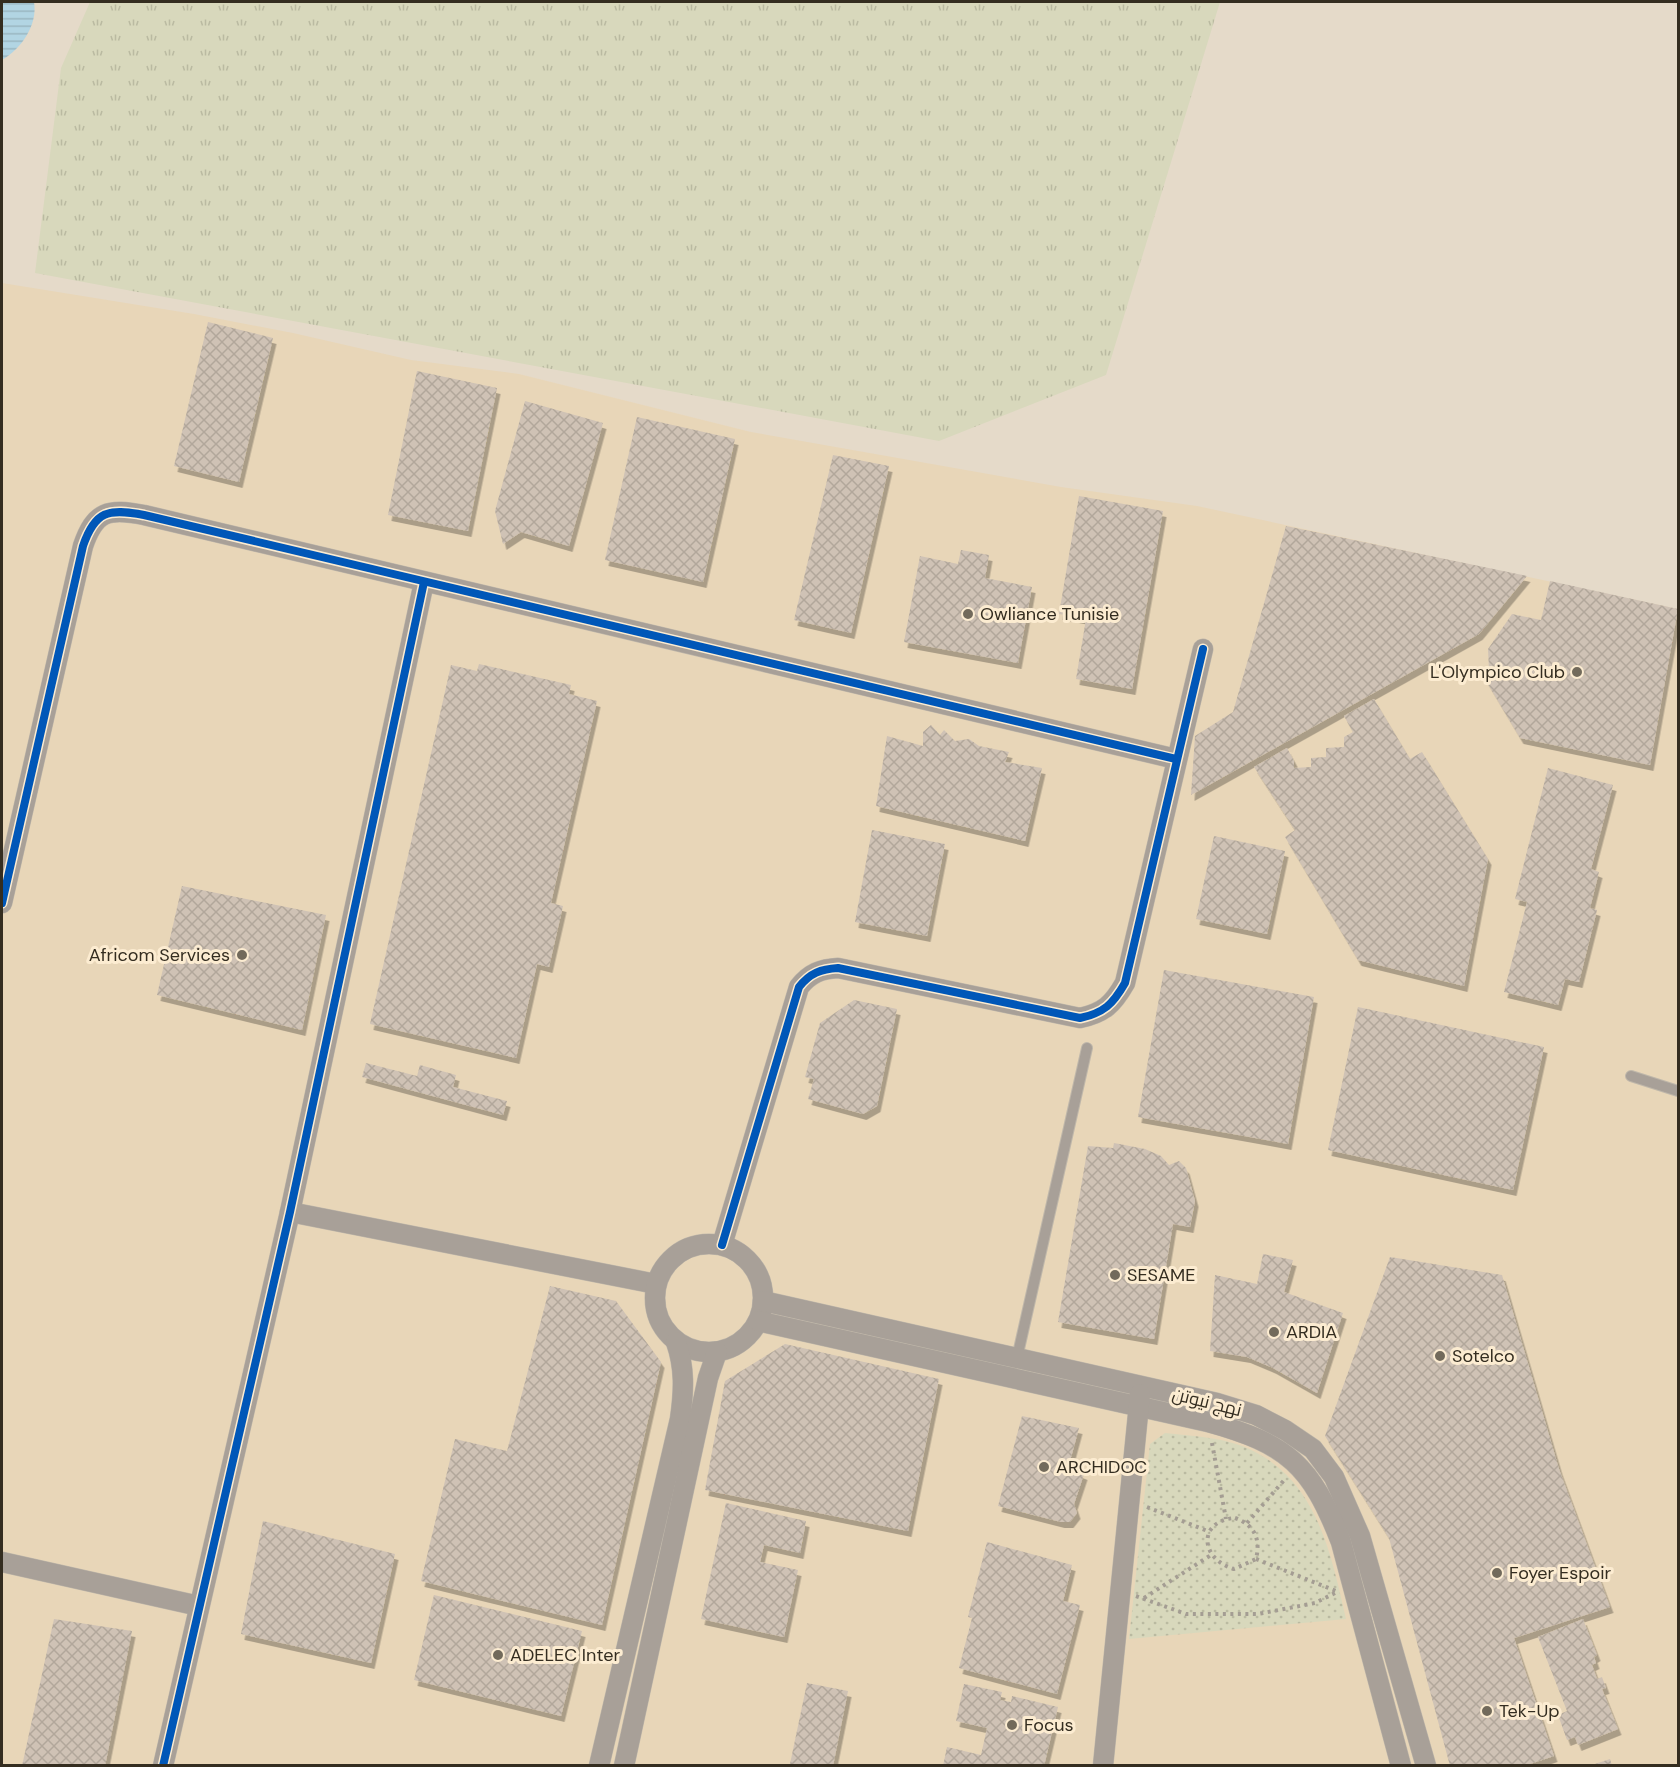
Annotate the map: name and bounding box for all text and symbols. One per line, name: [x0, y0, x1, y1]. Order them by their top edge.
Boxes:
place label: Owliance Tunisie: [980, 602, 1119, 626]
marker: Owliance Tunisie: [961, 607, 975, 621]
place label: L'Olympico Club: [1430, 660, 1565, 684]
marker: L'Olympico Club: [1570, 665, 1584, 679]
place label: Africom Services: [89, 943, 230, 967]
marker: Africom Services: [235, 948, 249, 962]
place label: SESAME: [1127, 1263, 1195, 1287]
marker: SESAME: [1108, 1268, 1122, 1282]
place label: ARDIA: [1286, 1320, 1337, 1344]
marker: ARDIA: [1267, 1325, 1281, 1339]
place label: Sotelco: [1452, 1344, 1515, 1368]
marker: Sotelco: [1433, 1349, 1447, 1363]
street label: نهج نيوتن: [1170, 1382, 1244, 1422]
place label: ARCHIDOC: [1056, 1455, 1147, 1479]
marker: ARCHIDOC: [1037, 1460, 1051, 1474]
place label: Foyer Espoir: [1509, 1561, 1612, 1585]
marker: Foyer Espoir: [1490, 1566, 1504, 1580]
place label: ADELEC Inter: [510, 1643, 620, 1667]
marker: ADELEC Inter: [491, 1648, 505, 1662]
place label: Tek-Up: [1499, 1699, 1560, 1723]
marker: Tek-Up: [1480, 1704, 1494, 1718]
place label: Focus: [1024, 1713, 1074, 1737]
marker: Focus: [1005, 1718, 1019, 1732]

